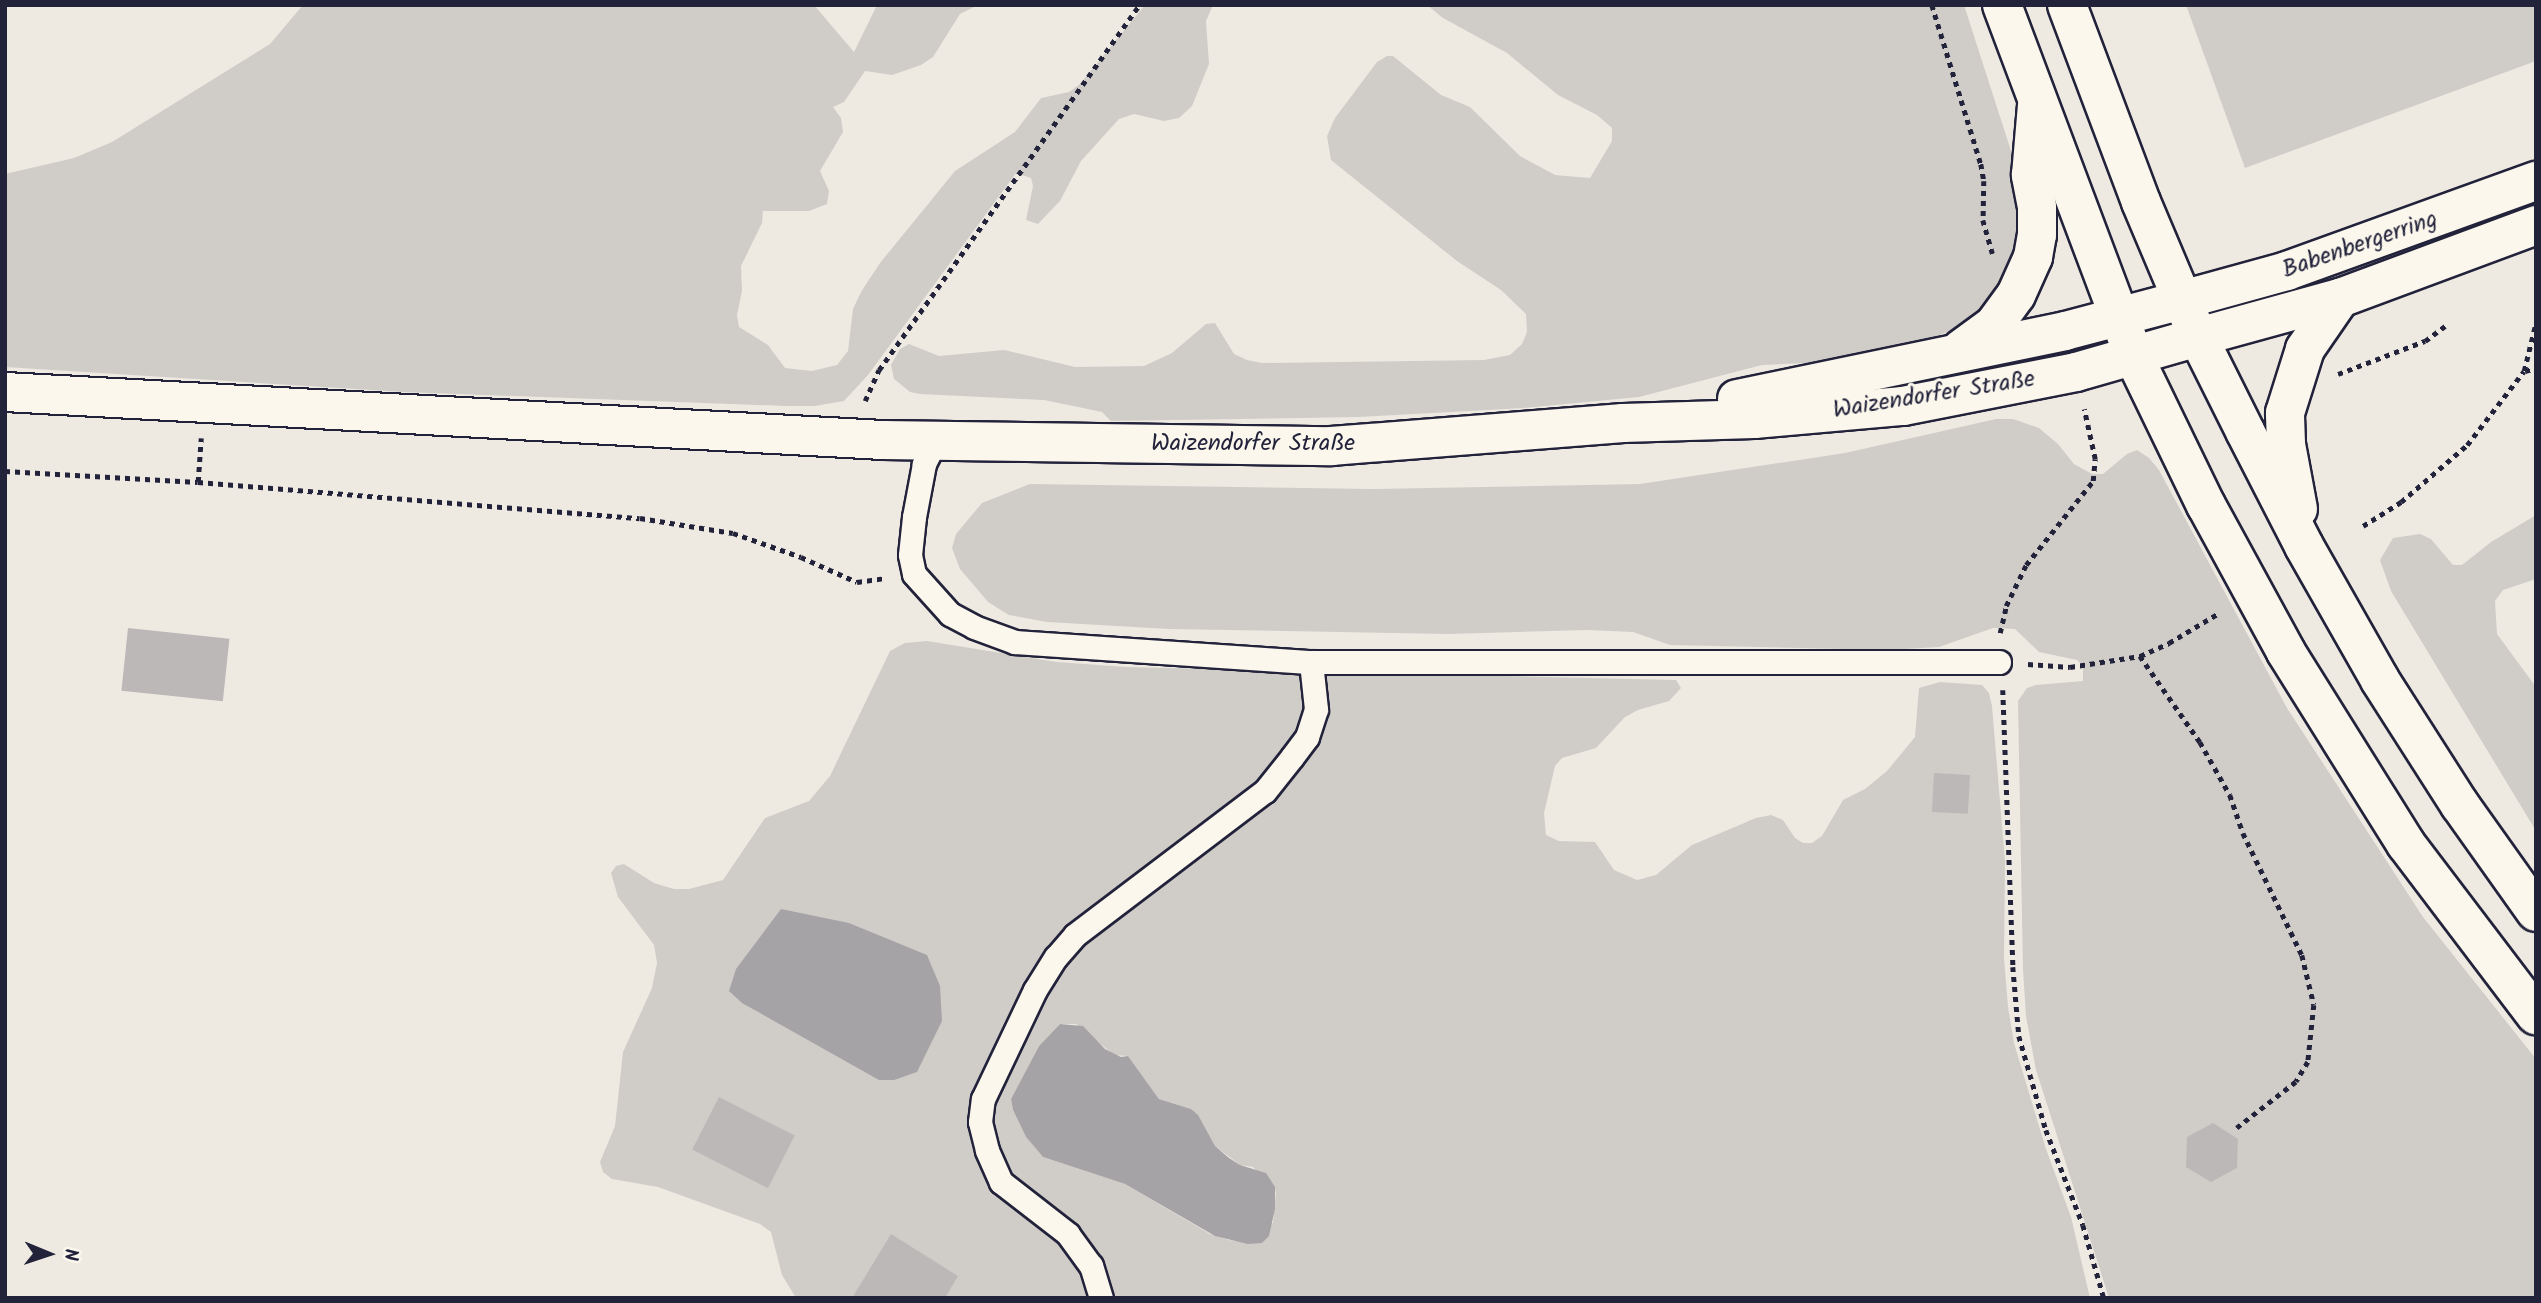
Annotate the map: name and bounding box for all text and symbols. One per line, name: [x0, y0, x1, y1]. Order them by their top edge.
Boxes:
street label: Babenbergerring: [2279, 205, 2441, 285]
street label: Waizendorfer Straße: [1831, 365, 2037, 425]
street label: Waizendorfer Straße: [1151, 430, 1355, 458]
north arrow: [14, 1219, 84, 1289]
text: N: [55, 1248, 85, 1261]

